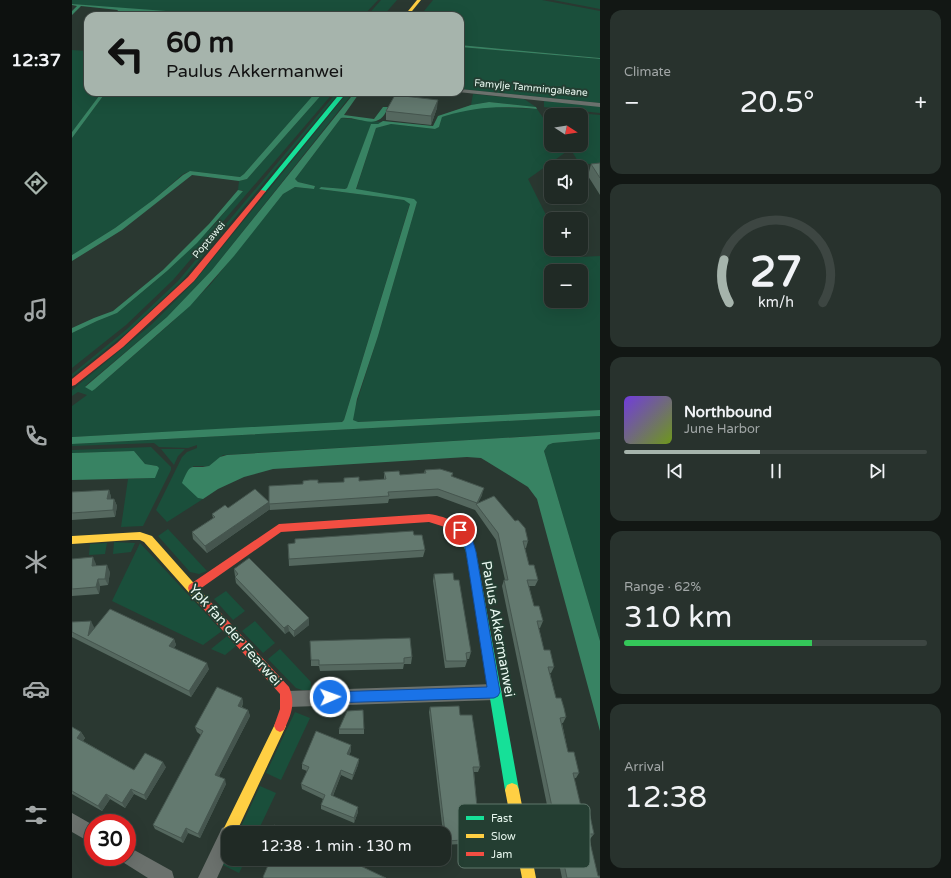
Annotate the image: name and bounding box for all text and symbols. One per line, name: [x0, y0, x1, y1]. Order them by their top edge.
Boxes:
text: 60 m: [166, 26, 234, 60]
icon: left: [100, 28, 152, 80]
text: 12:37: [11, 49, 61, 71]
text: Paulus Akkermanwei: [166, 60, 344, 82]
text: Climate: [624, 64, 671, 80]
street label: Famylje Tammingaleane: [474, 77, 589, 99]
text: 20.5°: [740, 84, 815, 121]
text: −: [624, 90, 640, 116]
text: +: [915, 90, 927, 116]
north arrow: [544, 108, 588, 152]
map controls: [544, 108, 588, 308]
button: sound: [544, 160, 588, 204]
icon: directions: [22, 169, 50, 197]
button: +: [544, 212, 588, 256]
street label: Poptawei: [190, 219, 228, 261]
text: 27: [749, 248, 802, 298]
button: −: [544, 264, 588, 308]
text: km/h: [758, 294, 793, 311]
icon: music: [22, 296, 50, 324]
text: Northbound: [684, 403, 772, 421]
text: June Harbor: [684, 421, 760, 437]
icon: phone: [22, 422, 50, 450]
icon: previous: [664, 460, 686, 482]
icon: pause: [765, 460, 787, 482]
icon: next: [866, 460, 888, 482]
pin: [443, 513, 477, 547]
icon: arrive: [449, 519, 471, 541]
icon: climate: [22, 548, 50, 576]
street label: Paulus Akkermanwei: [478, 560, 518, 698]
text: Range · 62%: [624, 579, 701, 595]
street label: Ypk fan der Fearwei: [185, 581, 285, 689]
text: 310 km: [624, 599, 732, 636]
icon: car: [22, 675, 50, 703]
position arrow: [309, 676, 351, 718]
text: Arrival: [624, 759, 664, 775]
text: 12:38: [624, 779, 707, 816]
icon: filters: [22, 801, 50, 829]
legend: [458, 804, 590, 868]
text: Fast: [491, 812, 512, 825]
speed limit sign: 30: [84, 814, 136, 866]
text: Slow: [491, 830, 516, 843]
text: 12:38 · 1 min · 130 m: [261, 837, 411, 855]
text: Jam: [491, 848, 512, 861]

